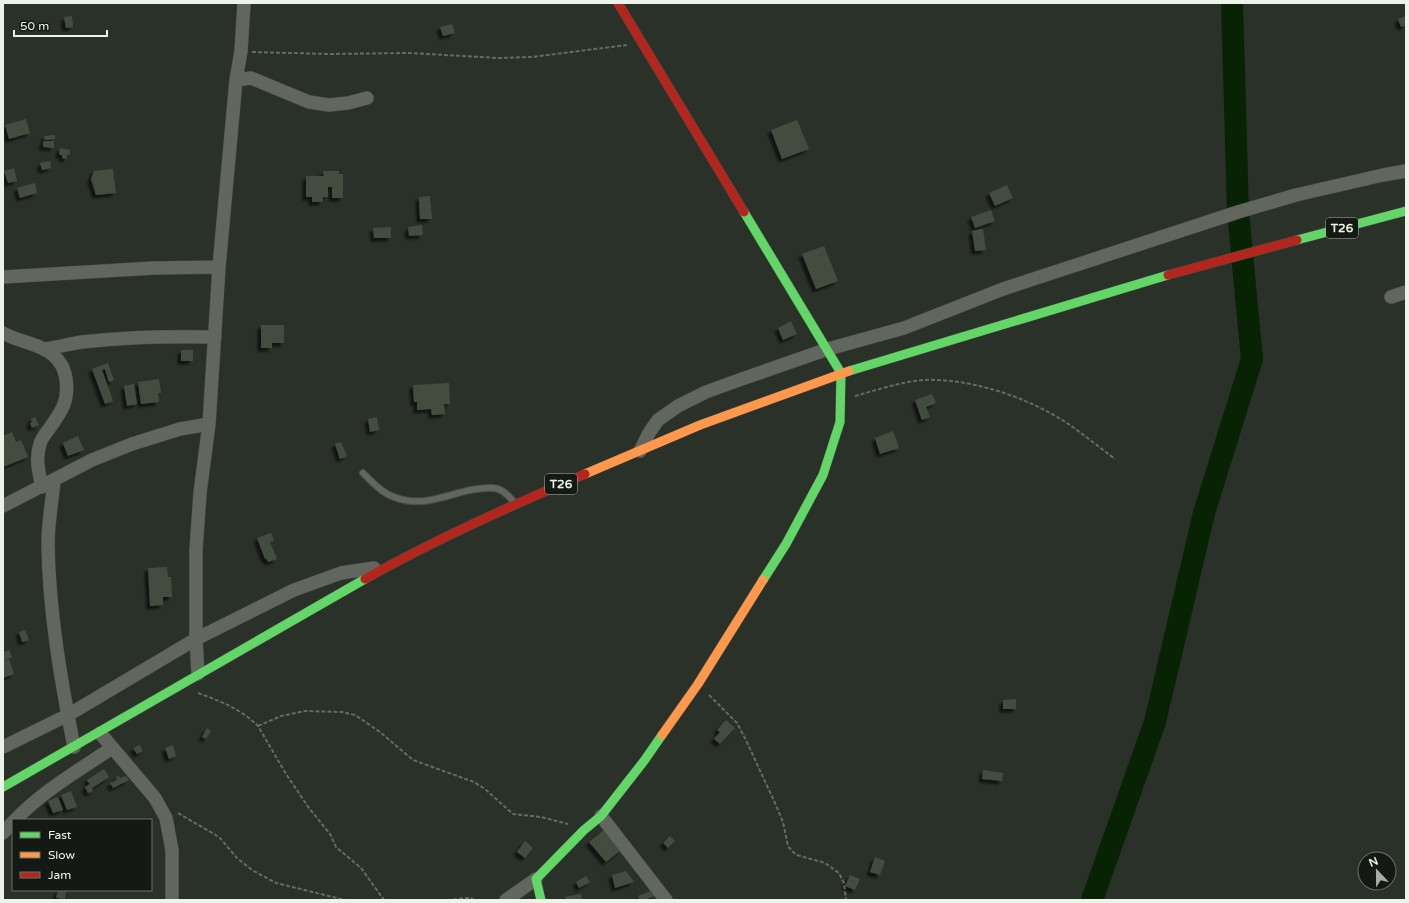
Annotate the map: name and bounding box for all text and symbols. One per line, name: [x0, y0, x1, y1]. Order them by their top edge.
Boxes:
scale bar: [14, 12, 107, 38]
text: 50 m: [20, 19, 49, 33]
road number: T26: [1326, 218, 1358, 238]
road number: T26: [545, 474, 577, 494]
legend: [12, 819, 152, 891]
text: Fast: [48, 828, 72, 842]
text: Slow: [48, 848, 75, 862]
north arrow: [1357, 851, 1397, 891]
text: N: [1367, 855, 1380, 870]
text: Jam: [48, 868, 71, 882]

